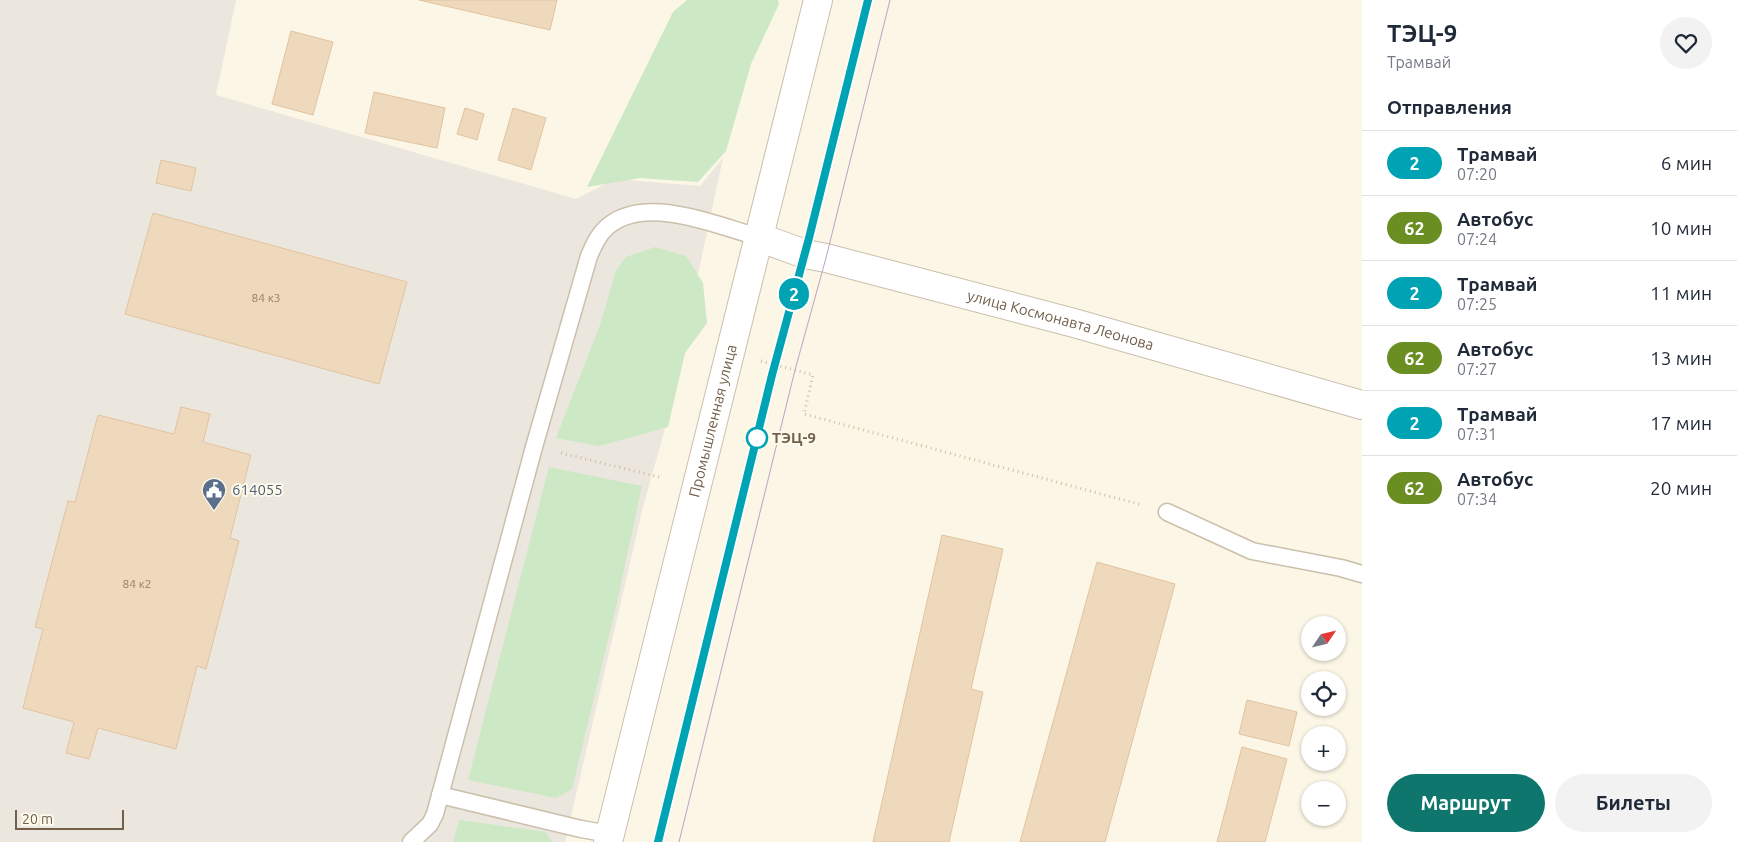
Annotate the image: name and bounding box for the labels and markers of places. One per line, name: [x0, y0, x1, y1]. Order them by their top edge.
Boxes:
marker: ТЭЦ-9: [746, 427, 768, 449]
place label: ТЭЦ-9: [772, 429, 816, 446]
public building icon: 614055: [201, 477, 227, 511]
place label: 614055: [232, 481, 283, 498]

